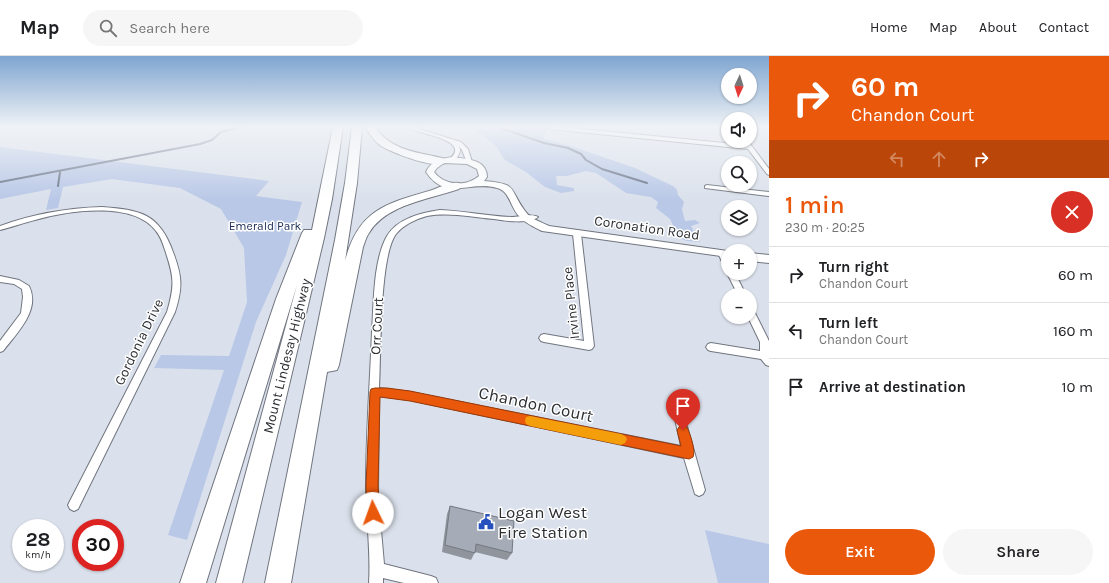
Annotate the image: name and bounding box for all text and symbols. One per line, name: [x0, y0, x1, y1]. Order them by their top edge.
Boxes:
search box: [83, 10, 363, 46]
text: Map: [20, 17, 59, 39]
icon: search: [97, 17, 119, 39]
text: Search here: [129, 19, 210, 37]
text: Home: [870, 19, 907, 36]
text: Map: [929, 19, 957, 36]
text: About: [979, 19, 1017, 36]
text: Contact: [1039, 19, 1089, 36]
north arrow: [721, 68, 757, 104]
map controls: [721, 68, 757, 324]
text: 60 m: [851, 70, 919, 103]
icon: right: [785, 72, 837, 124]
text: Chandon Court: [851, 104, 974, 126]
button: sound: [721, 112, 757, 148]
icon: left: [886, 148, 908, 170]
icon: ahead: [928, 148, 950, 170]
icon: right: [970, 148, 992, 170]
button: search: [721, 156, 757, 192]
text: 1 min: [785, 191, 845, 219]
button: close: [1051, 191, 1093, 233]
button: layers: [721, 200, 757, 236]
street label: Coronation Road: [593, 212, 701, 244]
park label: Emerald Park: [229, 219, 302, 233]
text: 230 m · 20:25: [785, 220, 865, 235]
button: +: [721, 244, 757, 280]
text: Turn right: [819, 258, 889, 276]
icon: right: [785, 264, 807, 286]
street label: Irvine Place: [559, 266, 583, 340]
text: 60 m: [1058, 266, 1093, 284]
street label: Mount Lindesay Highway: [260, 276, 315, 435]
text: Chandon Court: [819, 276, 908, 291]
button: −: [721, 288, 757, 324]
street label: Gordonia Drive: [111, 296, 167, 388]
street label: Orr Court: [367, 297, 387, 355]
text: Turn left: [819, 314, 878, 332]
icon: left: [785, 320, 807, 342]
text: 160 m: [1053, 322, 1093, 340]
text: Chandon Court: [819, 332, 908, 347]
icon: arrive: [785, 376, 807, 398]
text: Arrive at destination: [819, 378, 966, 396]
text: 10 m: [1062, 378, 1093, 396]
street label: Chandon Court: [477, 382, 595, 426]
pin: [666, 389, 700, 430]
icon: arrive: [672, 395, 694, 417]
position arrow: [352, 492, 394, 534]
place label: Logan West Fire Station: [498, 502, 588, 542]
public building icon: Logan West Fire Station: [477, 513, 495, 531]
speed limit sign: 30: [72, 519, 124, 571]
text: 28: [25, 528, 51, 551]
button: Exit: [785, 529, 935, 575]
button: Share: [943, 529, 1093, 575]
text: km/h: [25, 549, 51, 561]

